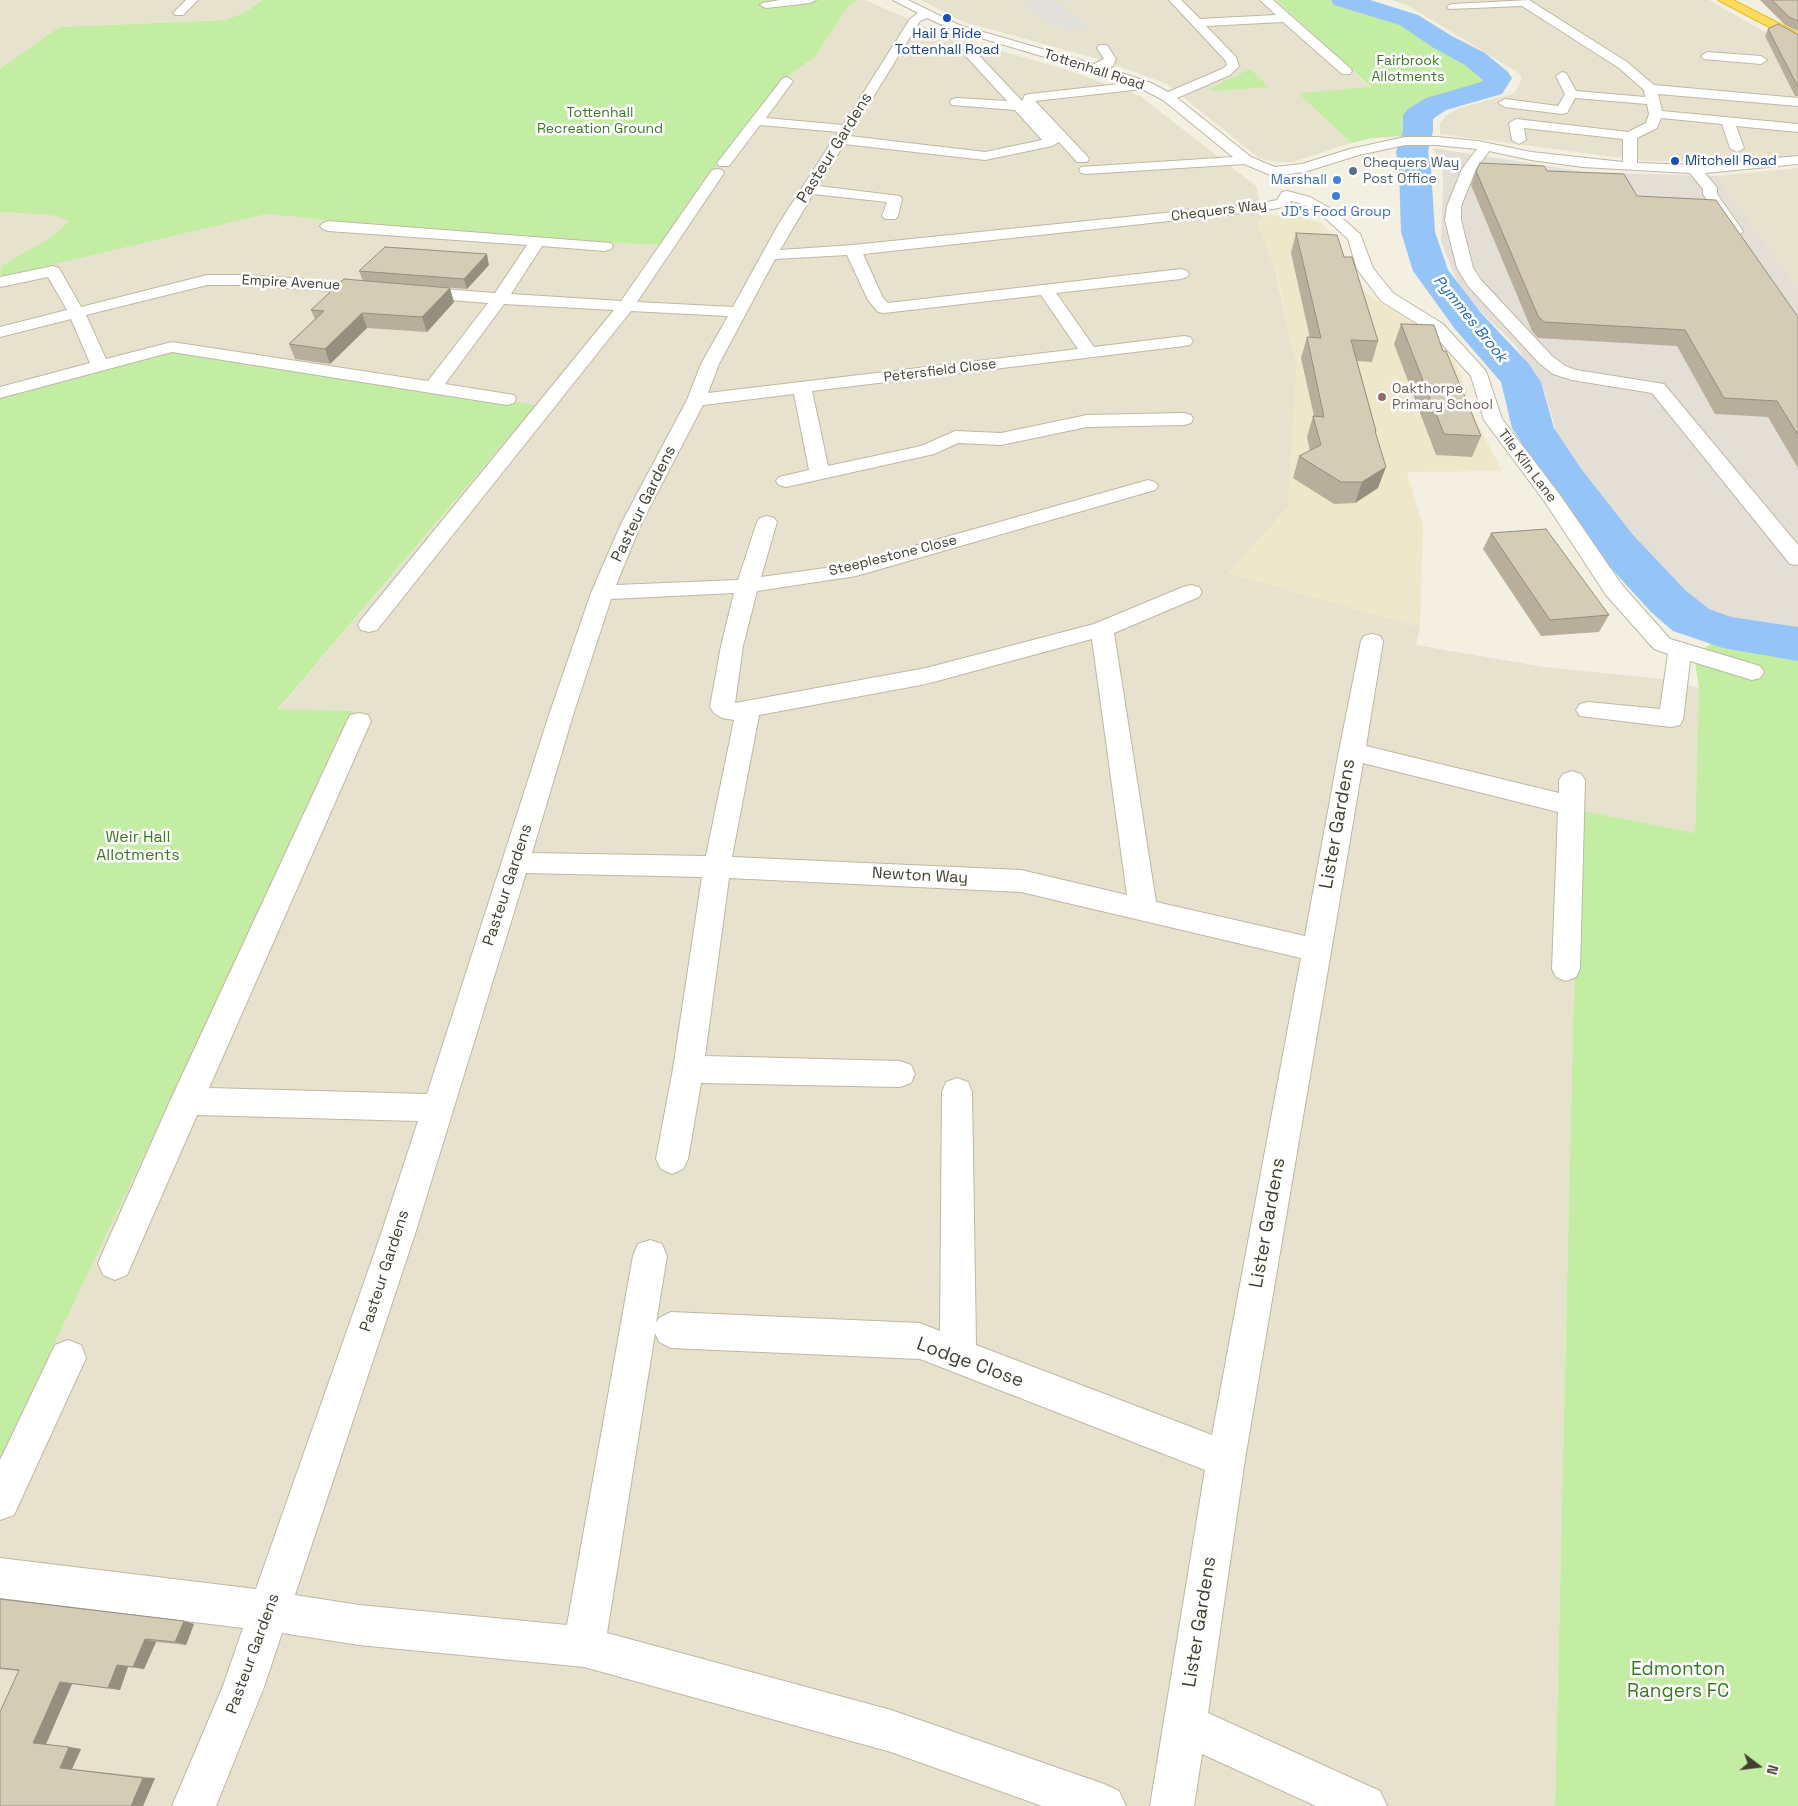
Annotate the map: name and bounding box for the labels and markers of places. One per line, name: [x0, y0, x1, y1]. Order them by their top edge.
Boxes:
marker: Hail & Ride Tottenhall Road: [941, 12, 953, 24]
place label: Hail & Ride Tottenhall Road: [895, 26, 999, 58]
place label: Mitchell Road: [1685, 153, 1777, 169]
place label: Chequers Way Post Office: [1363, 155, 1459, 188]
marker: Mitchell Road: [1669, 155, 1681, 167]
marker: Chequers Way Post Office: [1347, 165, 1359, 177]
place label: Marshall: [1271, 172, 1327, 188]
marker: Marshall: [1331, 174, 1343, 186]
marker: JD's Food Group: [1330, 190, 1342, 202]
place label: JD's Food Group: [1281, 204, 1391, 220]
place label: Oakthorpe Primary School: [1392, 381, 1493, 414]
marker: Oakthorpe Primary School: [1376, 391, 1388, 403]

